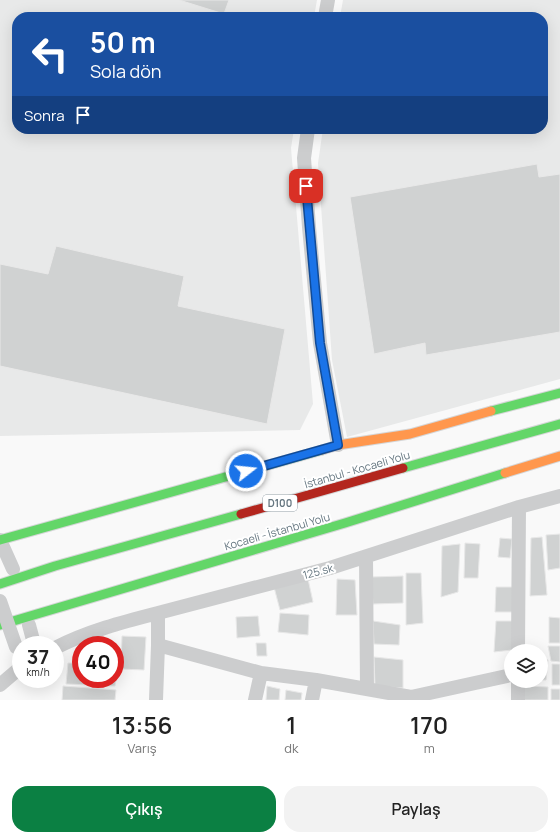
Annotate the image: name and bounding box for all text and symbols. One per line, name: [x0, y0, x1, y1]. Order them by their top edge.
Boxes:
text: 50 m: [90, 23, 156, 61]
icon: left: [24, 28, 76, 80]
text: Sola dön: [90, 59, 162, 83]
icon: arrive: [72, 104, 94, 126]
text: Sonra: [24, 105, 64, 126]
pin: [289, 169, 323, 203]
icon: arrive: [295, 175, 317, 197]
street label: İstanbul - Kocaeli Yolu: [302, 447, 412, 491]
position arrow: [225, 450, 267, 492]
road number: D100: [263, 495, 297, 511]
street label: Kocaeli - İstanbul Yolu: [222, 509, 332, 553]
street label: 125.sk: [301, 560, 335, 582]
speed limit sign: 40: [72, 636, 124, 688]
text: 37: [27, 643, 49, 670]
map controls: [504, 644, 548, 688]
button: layers: [504, 644, 548, 688]
text: km/h: [26, 665, 50, 679]
text: 13:56: [112, 708, 172, 741]
text: 1: [286, 708, 296, 741]
text: 170: [410, 708, 448, 741]
text: Varış: [128, 739, 157, 757]
text: dk: [284, 739, 298, 757]
text: m: [424, 739, 435, 757]
button: Çıkış: [12, 786, 276, 832]
button: Paylaş: [284, 786, 548, 832]

